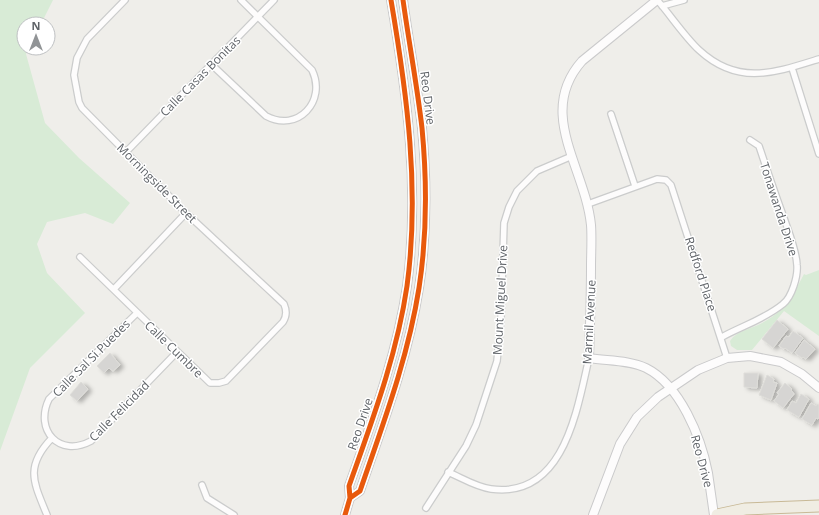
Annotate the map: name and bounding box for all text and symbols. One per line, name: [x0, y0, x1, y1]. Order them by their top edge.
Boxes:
north arrow: [16, 16, 56, 56]
text: N: [32, 18, 40, 33]
street label: Calle Casas Bonitas: [156, 32, 244, 120]
street label: Reo Drive: [416, 70, 440, 126]
street label: Morningside Street: [113, 139, 201, 227]
street label: Tonawanda Drive: [756, 160, 802, 258]
street label: Redford Place: [681, 235, 721, 314]
street label: Mount Miguel Drive: [489, 244, 511, 355]
street label: Marmil Avenue: [578, 279, 600, 365]
street label: Calle Sal Si Puedes: [48, 315, 134, 401]
street label: Calle Cumbre: [141, 317, 207, 381]
street label: Calle Felicidad: [85, 377, 153, 445]
street label: Reo Drive: [343, 396, 377, 452]
street label: Reo Drive: [687, 433, 717, 489]

